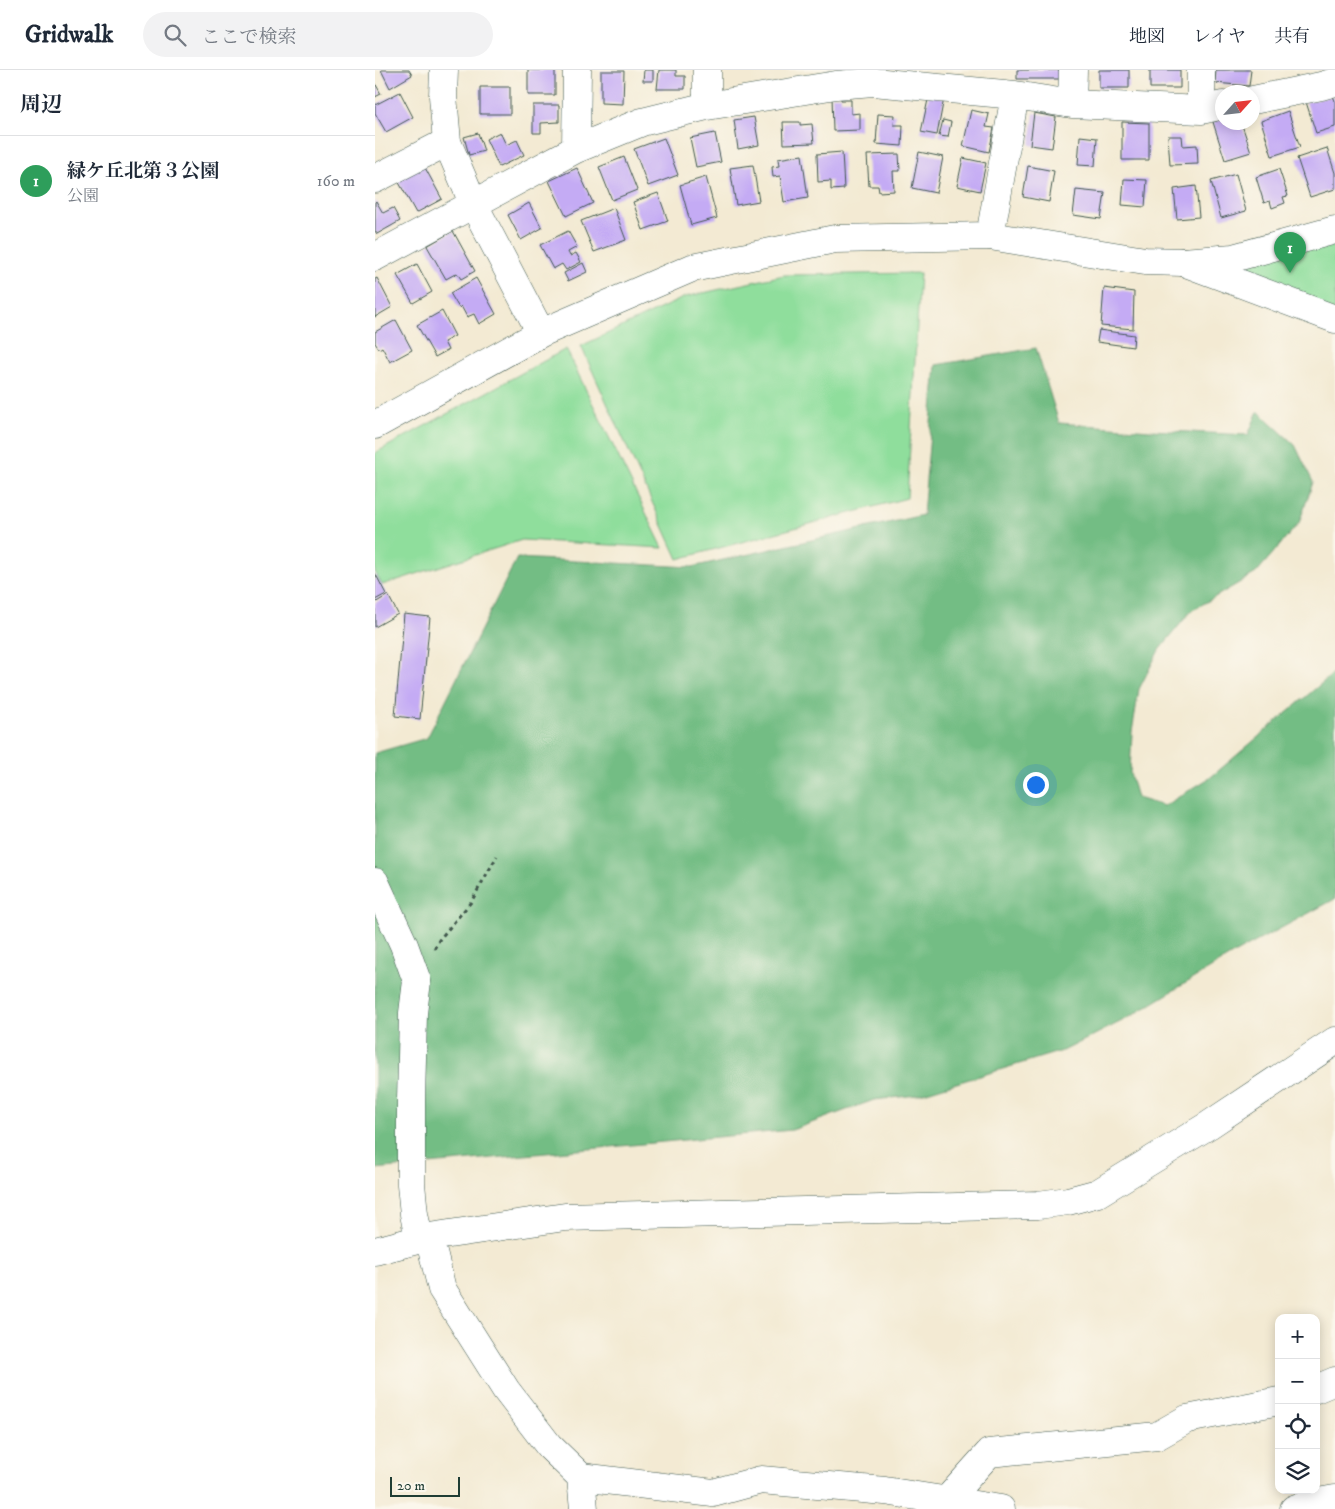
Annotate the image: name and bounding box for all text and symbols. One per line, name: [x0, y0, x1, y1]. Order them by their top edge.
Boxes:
search box: [143, 12, 493, 57]
text: Gridwalk: [25, 20, 113, 50]
icon: search: [161, 21, 189, 49]
text: ここで検索: [201, 26, 296, 49]
text: 地図: [1129, 26, 1165, 48]
text: レイヤ: [1193, 26, 1246, 48]
text: 共有: [1274, 26, 1310, 48]
north arrow: [1215, 85, 1260, 130]
text: 周辺: [20, 92, 62, 118]
text: 緑ケ丘北第３公園: [67, 160, 219, 183]
text: 1: [33, 171, 39, 191]
text: 160 m: [317, 171, 355, 191]
text: 公園: [67, 186, 99, 206]
pin: 1: [1274, 232, 1306, 273]
your location: [1023, 772, 1049, 798]
map controls: [1275, 1314, 1320, 1494]
button: +: [1275, 1314, 1320, 1359]
button: −: [1275, 1359, 1320, 1404]
button: locate: [1275, 1404, 1320, 1449]
button: layers: [1275, 1449, 1320, 1494]
scale bar: [390, 1474, 460, 1497]
text: 20 m: [397, 1477, 425, 1495]

